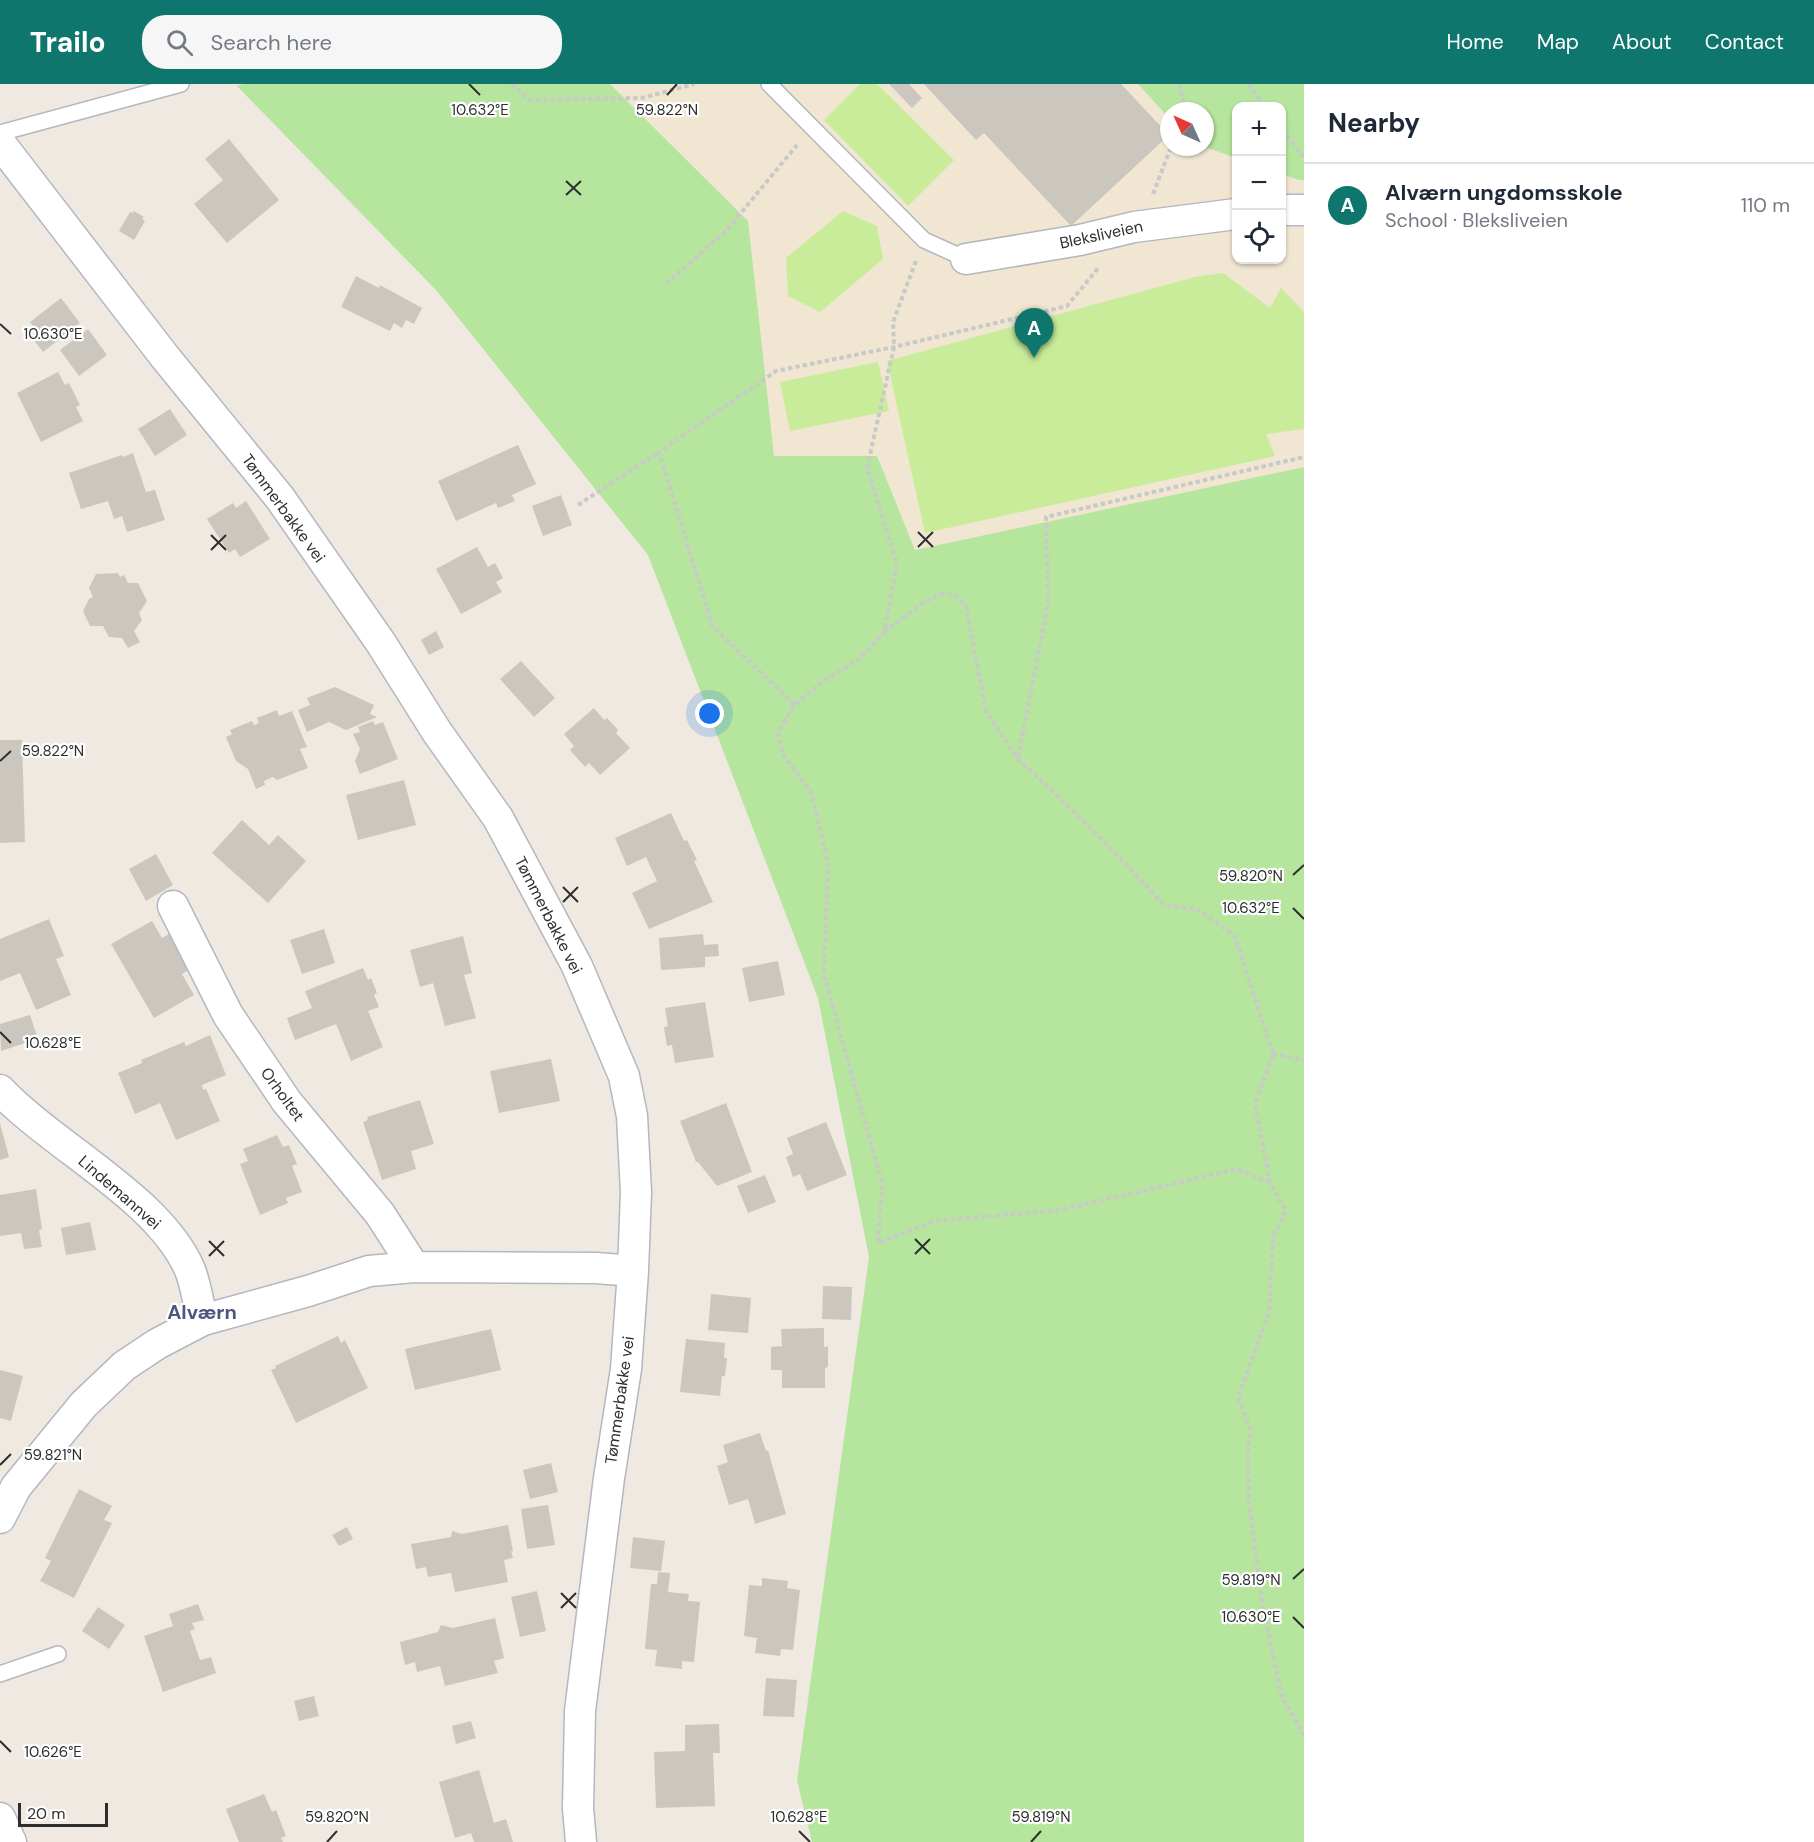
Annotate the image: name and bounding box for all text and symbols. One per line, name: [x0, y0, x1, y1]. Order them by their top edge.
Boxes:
search box: [142, 15, 562, 69]
text: Trailo: [30, 24, 106, 61]
icon: search: [163, 26, 196, 59]
text: Search here: [211, 28, 332, 57]
text: Home: [1446, 28, 1504, 56]
text: Map: [1537, 28, 1579, 56]
text: About: [1612, 28, 1672, 56]
text: Contact: [1705, 28, 1784, 56]
text: 10.632°E: [451, 100, 509, 120]
text: 59.822°N: [636, 100, 698, 120]
north arrow: [1160, 102, 1214, 156]
map controls: [1232, 102, 1286, 264]
button: +: [1232, 102, 1286, 156]
text: Nearby: [1328, 106, 1420, 140]
button: −: [1232, 156, 1286, 210]
text: Alværn ungdomsskole: [1385, 178, 1623, 207]
text: A: [1340, 192, 1355, 218]
text: 110 m: [1741, 192, 1790, 218]
text: School · Bleksliveien: [1385, 207, 1568, 233]
button: locate: [1232, 210, 1286, 264]
street label: Bleksliveien: [1058, 215, 1145, 254]
pin: A: [1014, 308, 1054, 358]
text: 10.630°E: [23, 324, 83, 344]
street label: Tømmerbakke vei: [237, 450, 330, 567]
your location: [695, 699, 724, 728]
text: 59.822°N: [22, 741, 84, 761]
street label: Tømmerbakke vei: [510, 853, 587, 978]
text: 59.820°N: [1219, 866, 1283, 886]
text: 10.632°E: [1222, 898, 1280, 918]
text: 10.628°E: [24, 1033, 82, 1053]
street label: Orholtet: [256, 1063, 309, 1125]
street label: Lindemannvei: [74, 1151, 165, 1234]
district label: Alværn: [167, 1299, 237, 1325]
street label: Tømmerbakke vei: [600, 1335, 639, 1465]
text: 59.821°N: [24, 1445, 82, 1465]
text: 59.819°N: [1221, 1570, 1281, 1590]
text: 10.630°E: [1221, 1607, 1281, 1627]
text: 10.626°E: [24, 1742, 82, 1762]
scale bar: [18, 1800, 108, 1828]
text: 20 m: [27, 1803, 66, 1824]
text: 59.820°N: [305, 1807, 369, 1827]
text: 10.628°E: [770, 1807, 828, 1827]
text: 59.819°N: [1011, 1807, 1071, 1827]

